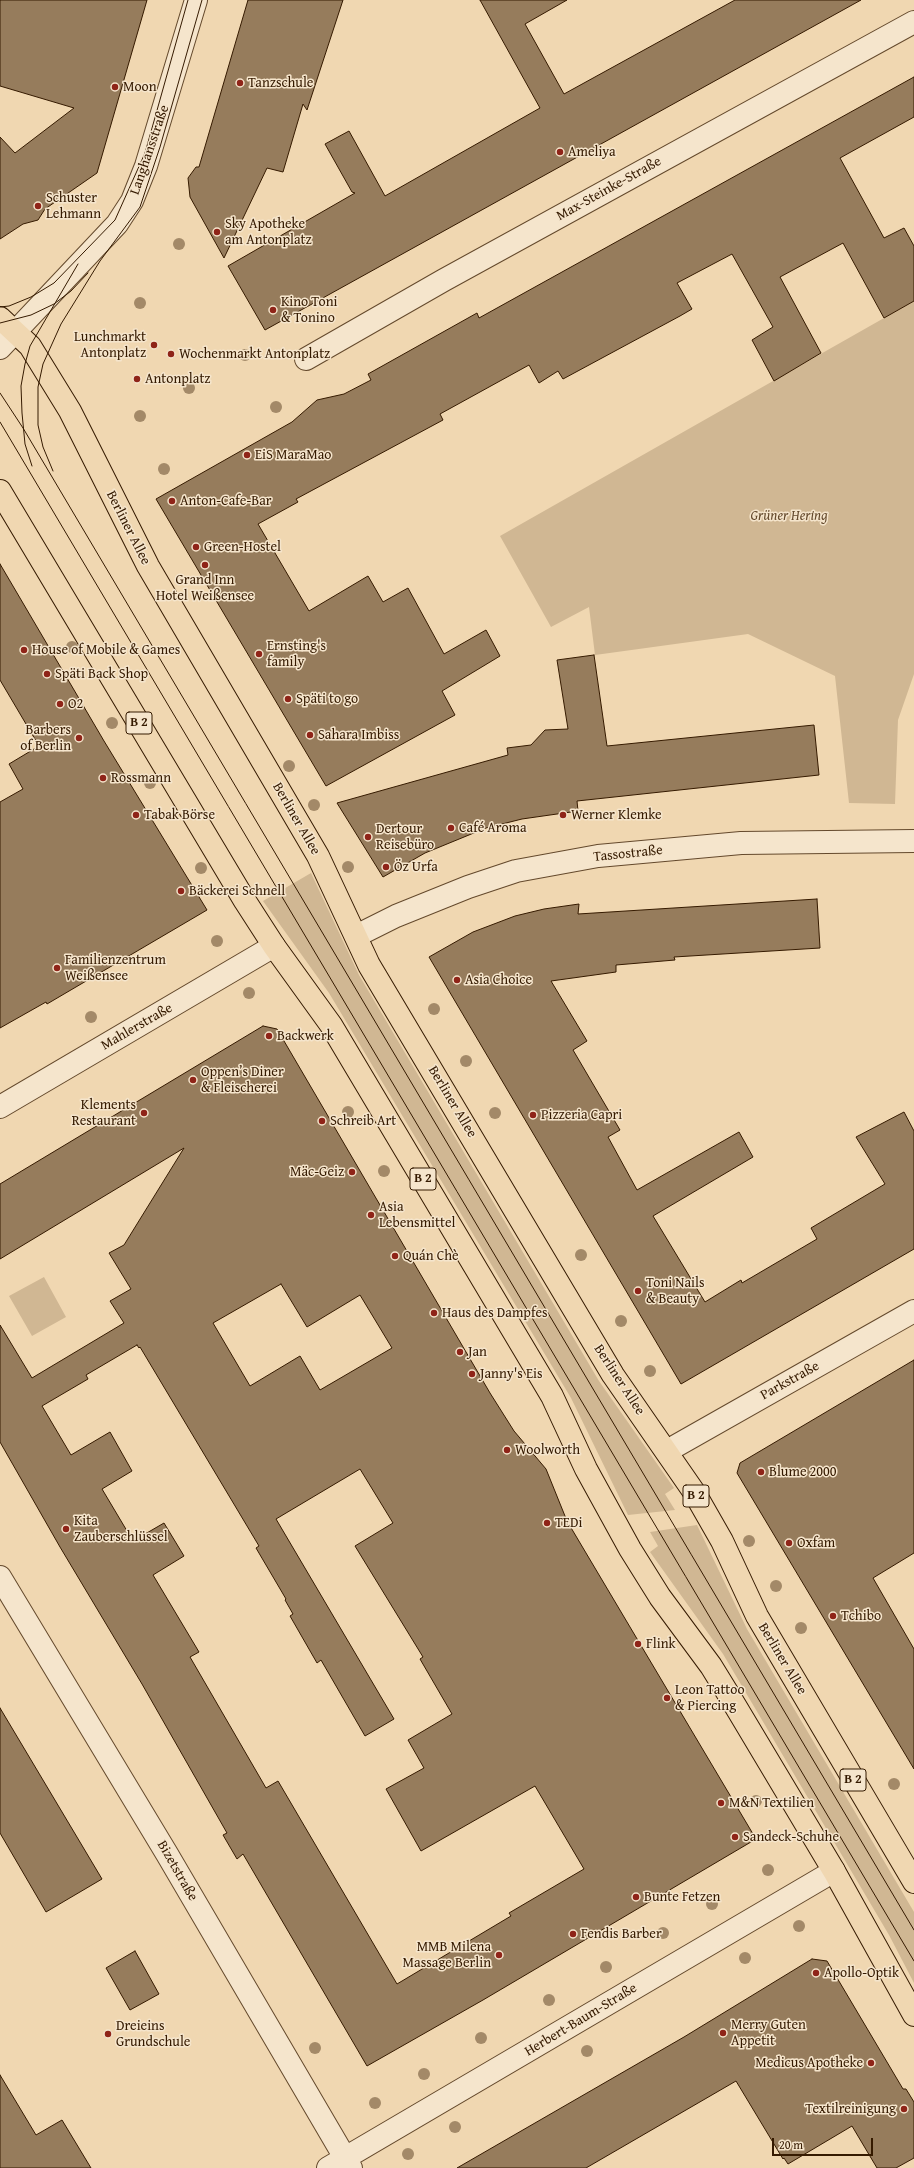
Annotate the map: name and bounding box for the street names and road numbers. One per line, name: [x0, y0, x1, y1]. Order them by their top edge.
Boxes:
street label: Langhansstraße: [127, 103, 173, 197]
street label: Max-Steinke-Straße: [554, 153, 664, 225]
street label: Berliner Allee: [102, 488, 154, 568]
road number: B 2: [126, 712, 152, 734]
street label: Berliner Allee: [268, 780, 324, 858]
street label: Tassostraße: [592, 842, 664, 866]
street label: Mahlerstraße: [98, 1000, 176, 1054]
street label: Berliner Allee: [424, 1063, 480, 1141]
road number: B 2: [410, 1168, 436, 1190]
street label: Berliner Allee: [590, 1341, 648, 1419]
street label: Parkstraße: [758, 1358, 822, 1404]
road number: B 2: [683, 1485, 709, 1507]
street label: Berliner Allee: [754, 1620, 810, 1698]
road number: B 2: [840, 1769, 866, 1791]
street label: Bizetstraße: [153, 1838, 201, 1904]
street label: Herbert-Baum-Straße: [522, 1980, 640, 2060]

